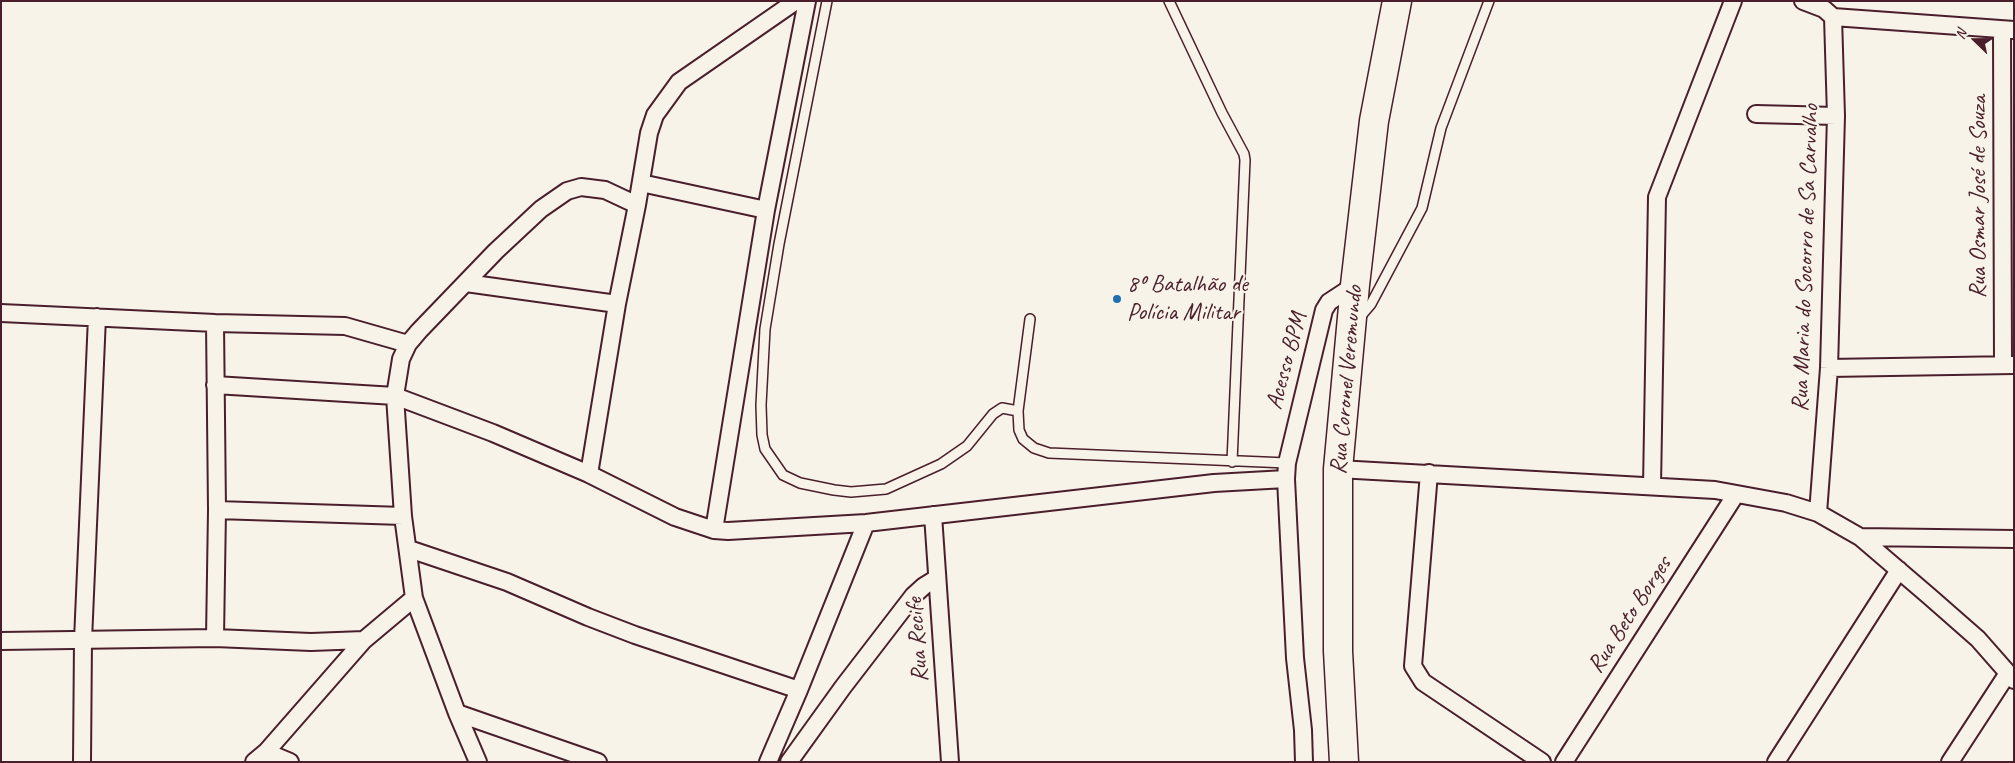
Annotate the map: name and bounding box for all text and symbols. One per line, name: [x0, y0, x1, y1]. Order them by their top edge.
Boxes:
north arrow: [1950, 15, 2000, 65]
text: N: [1951, 27, 1970, 41]
street label: Rua Osmar José de Souza: [1965, 95, 1993, 299]
street label: Rua Maria do Socorro de Sa Carvalho: [1786, 104, 1826, 412]
place label: 8º Batalhão de Polícia Militar: [1127, 271, 1248, 327]
street label: Rua Coronel Veremundo: [1324, 284, 1370, 476]
marker: 8º Batalhão de Polícia Militar: [1111, 293, 1123, 305]
street label: Acesso BPM: [1260, 309, 1314, 413]
street label: Rua Beto Borges: [1582, 551, 1678, 679]
street label: Rua Recife: [901, 597, 935, 683]

